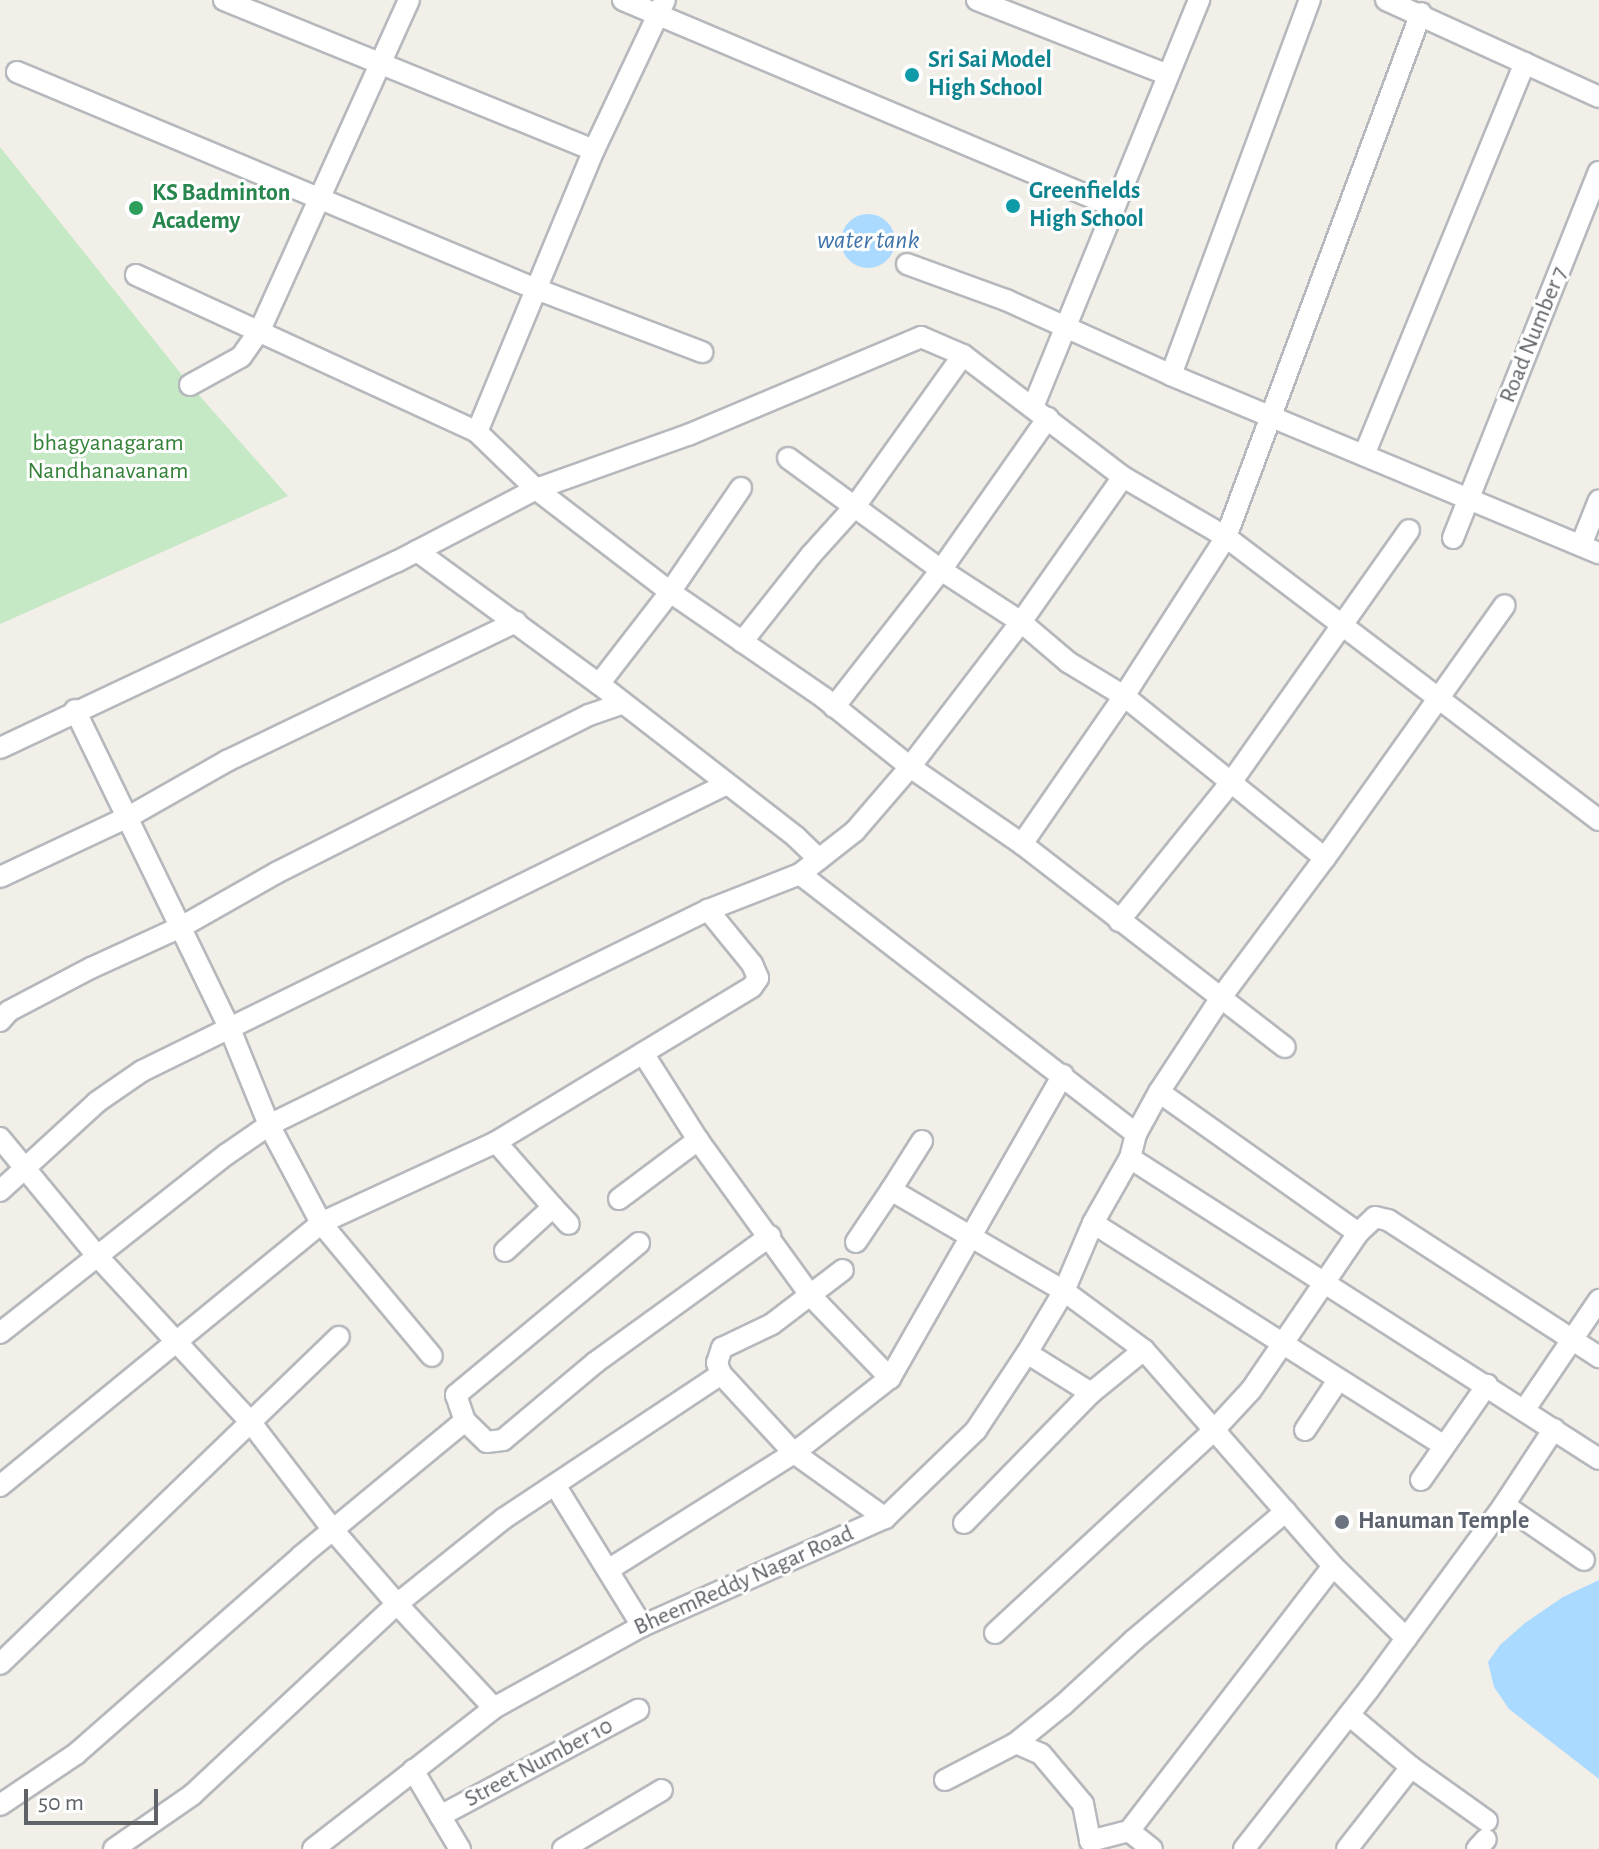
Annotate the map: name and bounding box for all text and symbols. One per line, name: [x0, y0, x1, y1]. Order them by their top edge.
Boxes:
place label: Sri Sai Model High School: [928, 47, 1052, 103]
marker: Sri Sai Model High School: [903, 66, 921, 84]
place label: Greenfields High School: [1029, 178, 1144, 234]
place label: KS Badminton Academy: [152, 180, 290, 236]
marker: Greenfields High School: [1004, 197, 1022, 215]
marker: KS Badminton Academy: [127, 199, 145, 217]
water label: water tank: [816, 225, 920, 257]
street label: Road Number 7: [1494, 263, 1574, 407]
park label: bhagyanagaram Nandhanavanam: [27, 430, 189, 486]
place label: Hanuman Temple: [1358, 1508, 1529, 1536]
marker: Hanuman Temple: [1333, 1513, 1351, 1531]
street label: BheemReddy Nagar Road: [630, 1520, 858, 1642]
street label: Street Number 10: [460, 1712, 618, 1814]
scale bar: [28, 1773, 162, 1823]
text: 50 m: [38, 1791, 84, 1815]

